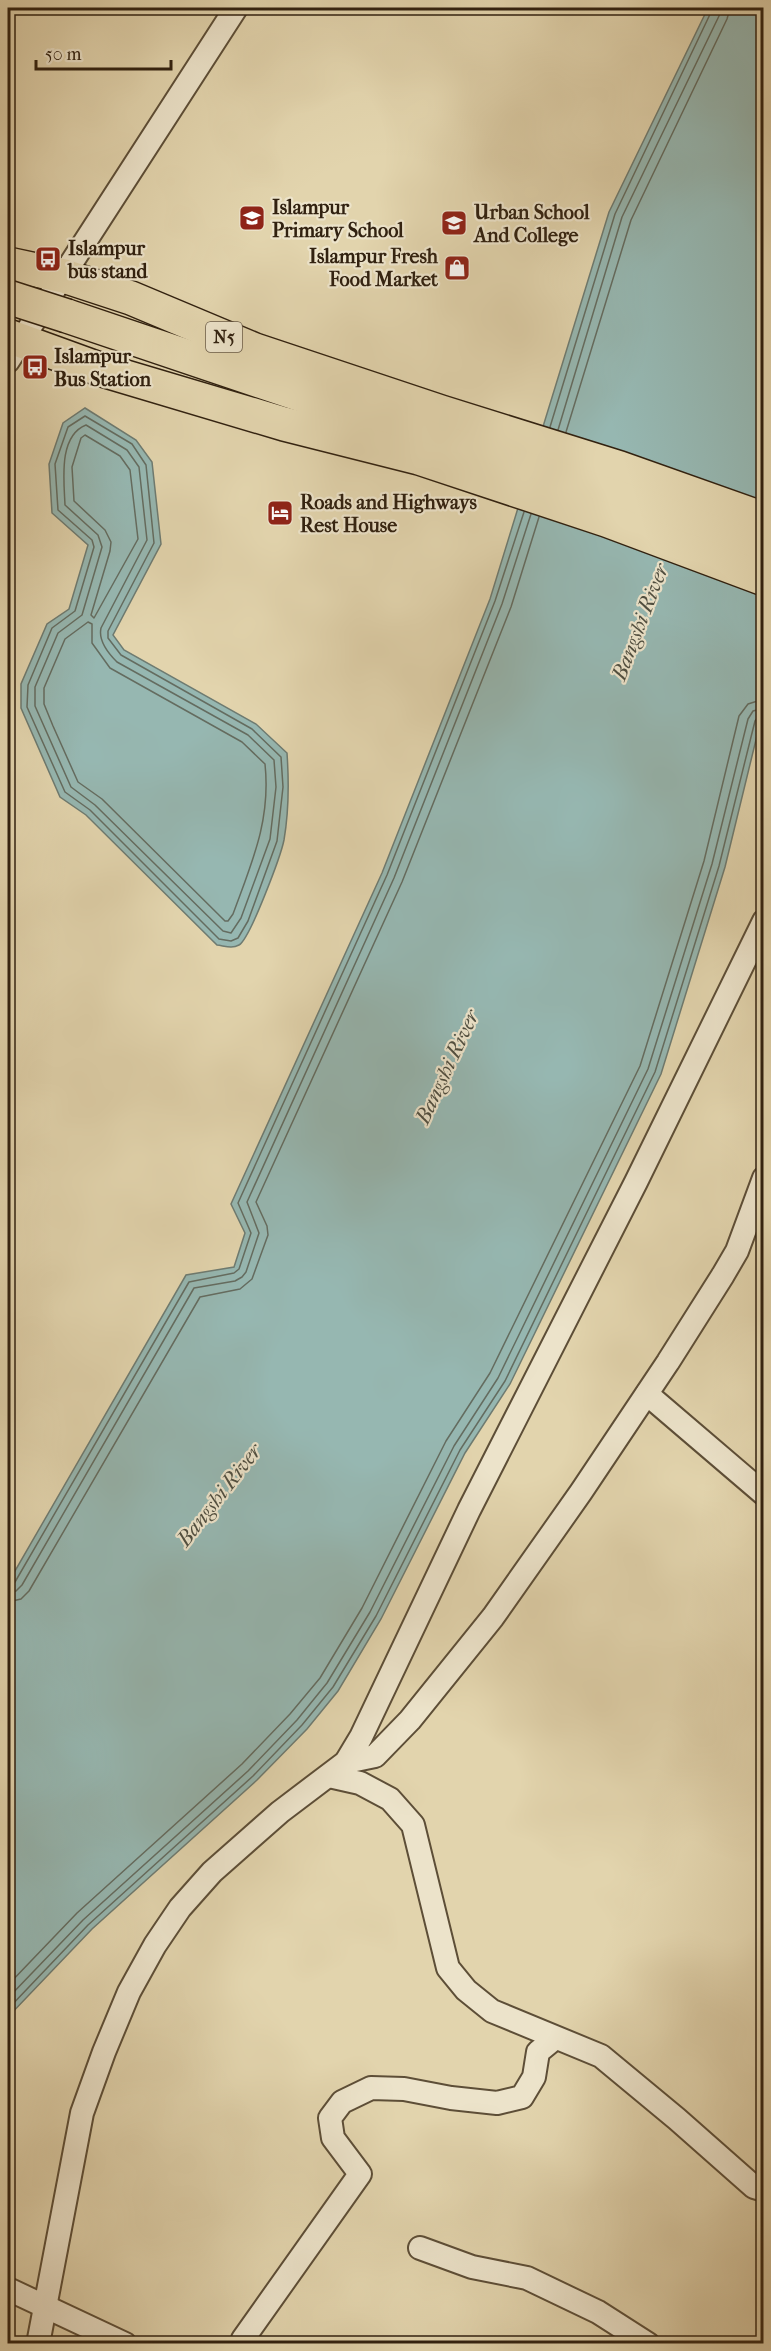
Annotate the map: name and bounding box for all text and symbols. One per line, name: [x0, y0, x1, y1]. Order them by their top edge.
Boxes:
scale bar: [36, 33, 171, 71]
text: 50 m: [45, 44, 82, 65]
place label: Islampur Primary School: [272, 196, 404, 242]
place label: Urban School And College: [472, 201, 590, 247]
school or university icon: Islampur Primary School: [237, 203, 267, 233]
school or university icon: Urban School And College: [439, 208, 469, 238]
place label: Islampur bus stand: [67, 237, 149, 283]
bus stop icon: Islampur bus stand: [33, 244, 63, 274]
place label: Islampur Fresh Food Market: [309, 245, 439, 291]
shop icon: Islampur Fresh Food Market: [442, 253, 472, 283]
road number: N5: [206, 322, 242, 352]
place label: Islampur Bus Station: [54, 345, 152, 391]
bus stop icon: Islampur Bus Station: [20, 352, 50, 382]
place label: Roads and Highways Rest House: [300, 491, 477, 537]
hotel icon: Roads and Highways Rest House: [265, 498, 295, 528]
water label: Bangshi River: [606, 559, 674, 685]
water label: Bangshi River: [410, 1005, 485, 1129]
water label: Bangshi River: [171, 1438, 267, 1552]

